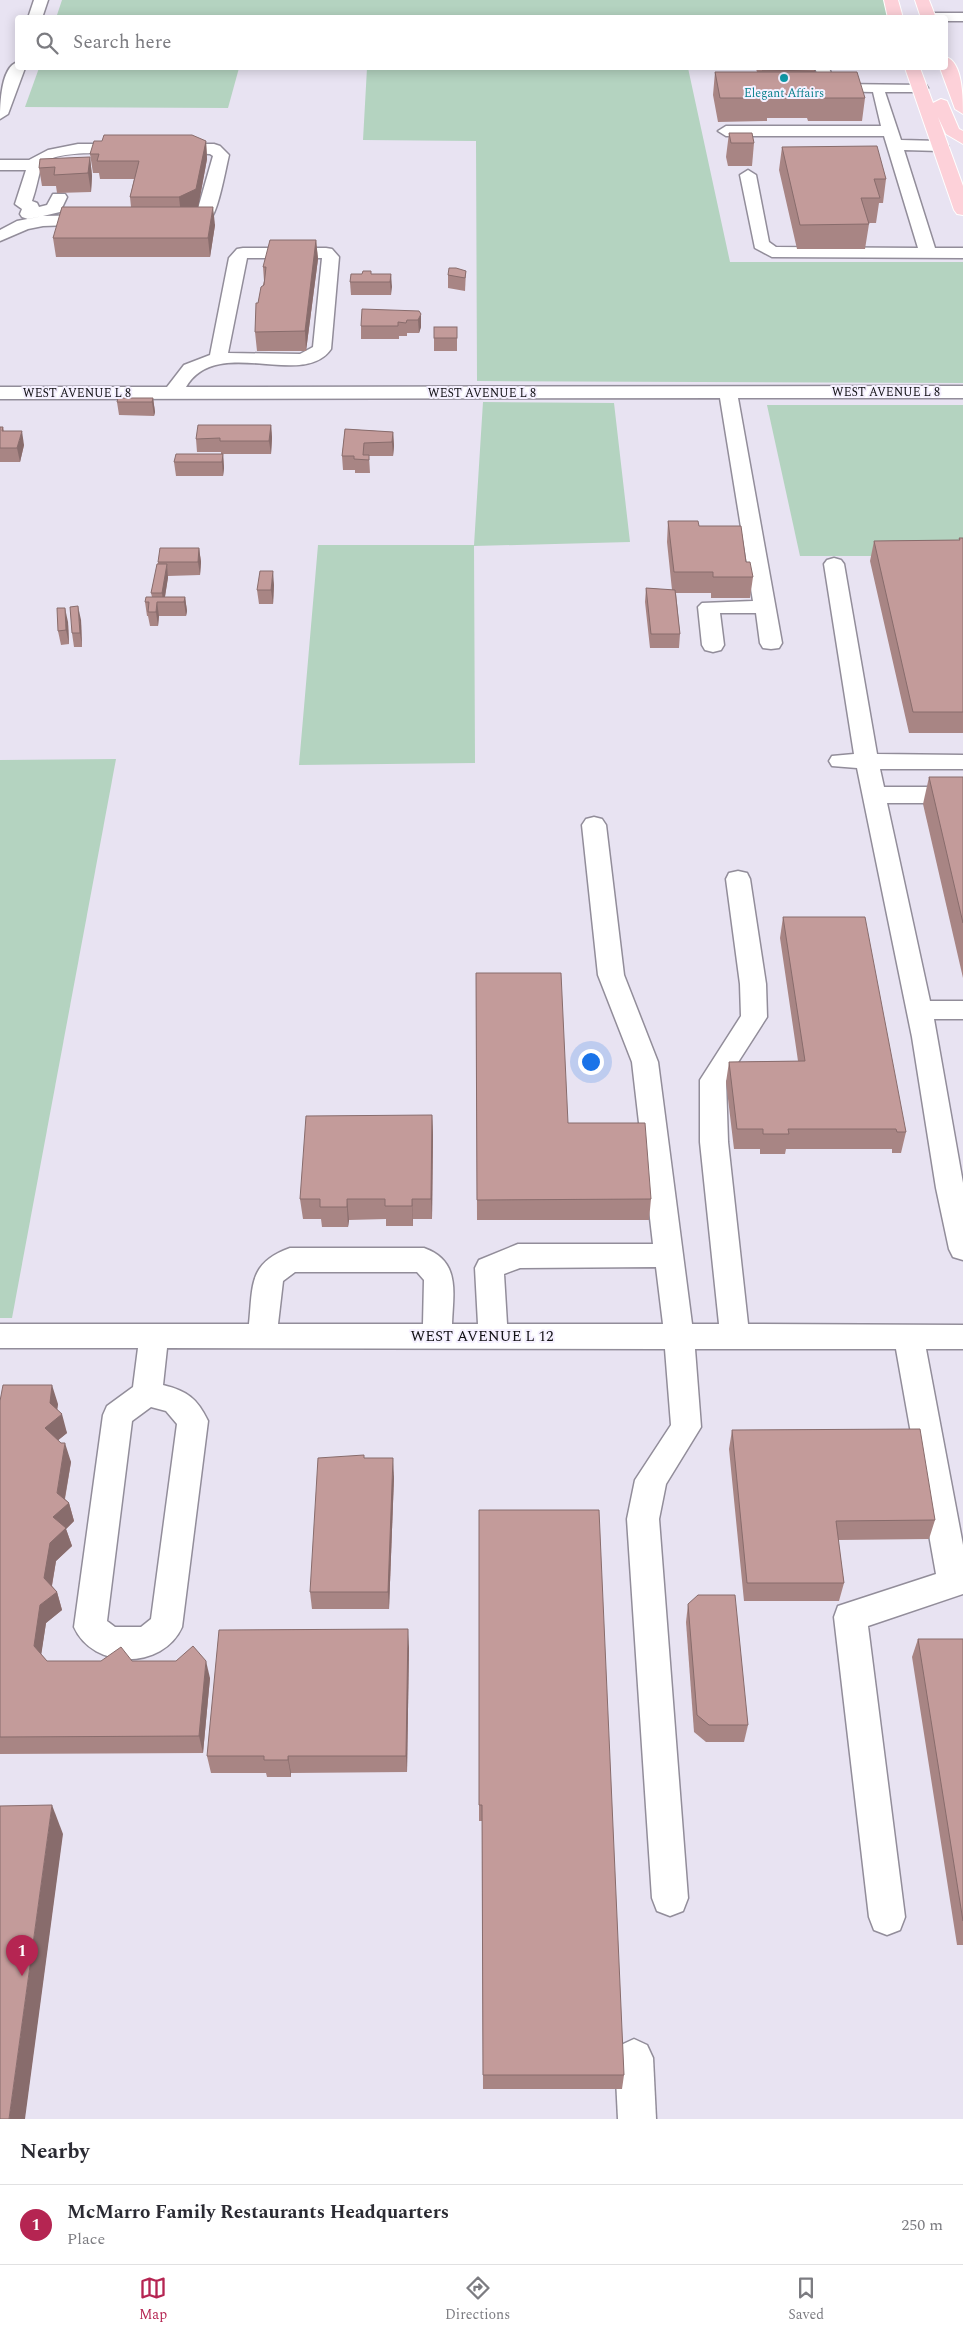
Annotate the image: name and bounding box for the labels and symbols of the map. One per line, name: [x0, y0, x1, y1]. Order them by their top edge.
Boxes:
marker: Elegant Affairs: [778, 72, 790, 84]
place label: Elegant Affairs: [744, 84, 824, 103]
street label: WEST AVENUE L 8: [832, 383, 940, 402]
street label: WEST AVENUE L 8: [23, 384, 131, 403]
street label: WEST AVENUE L 8: [428, 384, 536, 403]
your location: [578, 1049, 604, 1075]
street label: WEST AVENUE L 12: [411, 1325, 553, 1348]
pin: 1: [6, 1935, 38, 1976]

